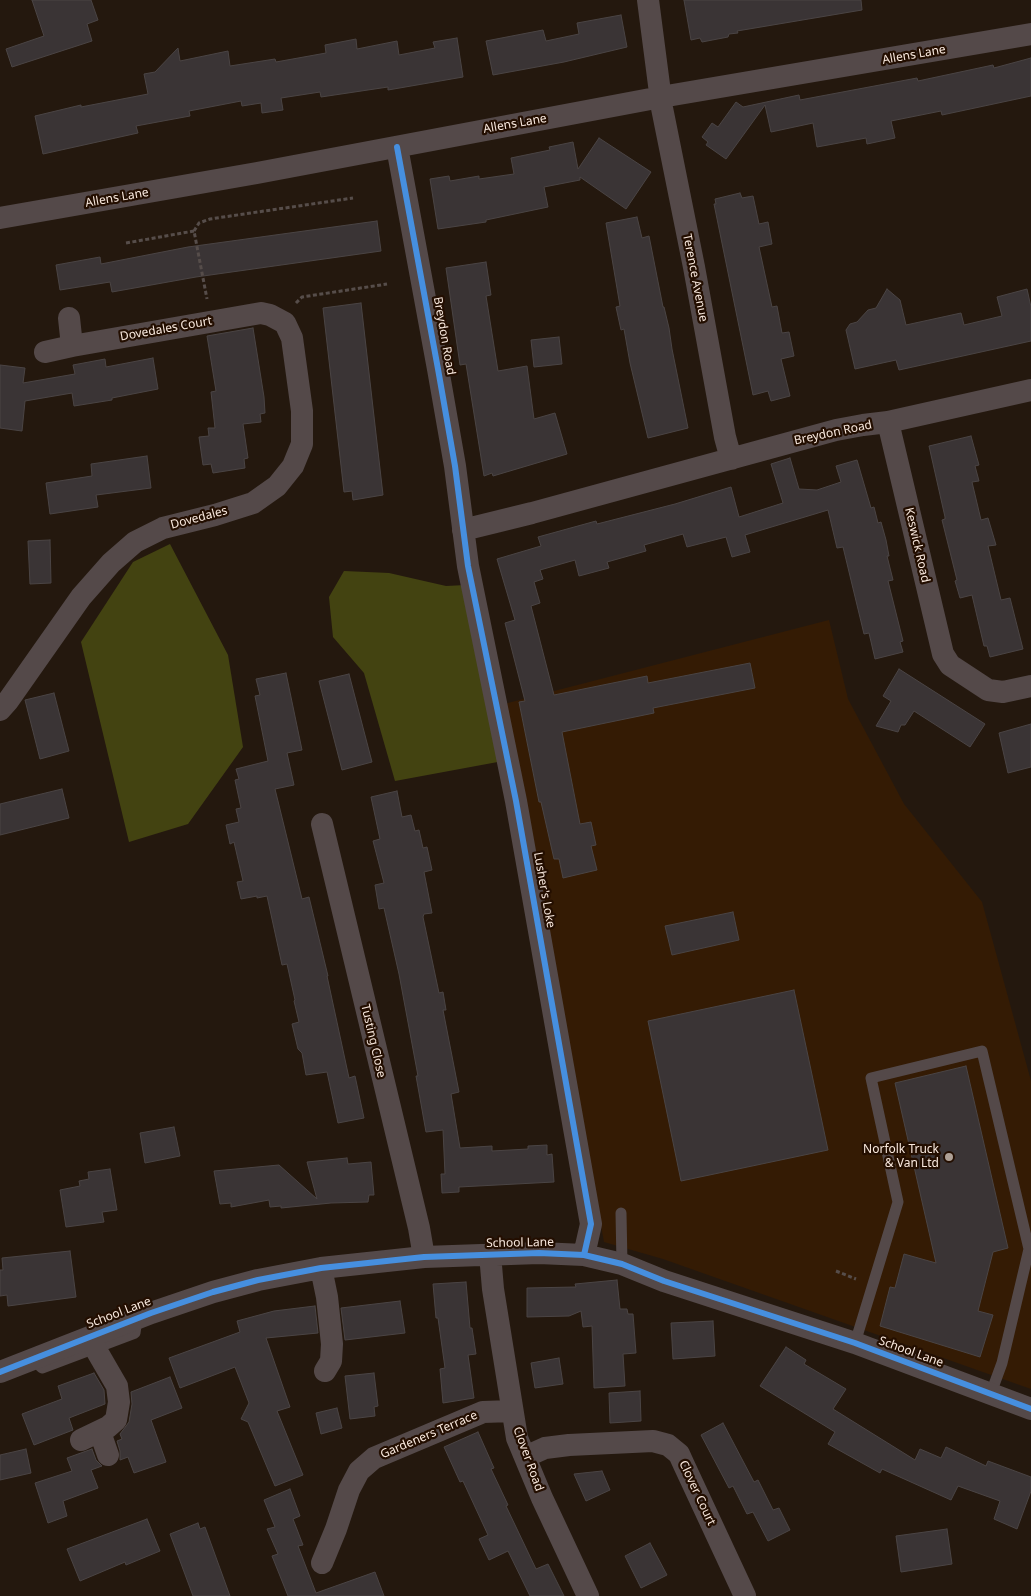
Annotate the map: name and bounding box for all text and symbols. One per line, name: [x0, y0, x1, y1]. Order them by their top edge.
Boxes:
street label: Allens Lane: [881, 42, 947, 68]
street label: Allens Lane: [482, 111, 548, 137]
street label: Allens Lane: [84, 185, 150, 211]
street label: Terence Avenue: [679, 233, 711, 323]
street label: Breydon Road: [430, 296, 458, 376]
street label: Dovedales Court: [119, 314, 213, 344]
street label: Breydon Road: [793, 418, 873, 448]
street label: Dovedales: [169, 503, 229, 533]
street label: Keswick Road: [901, 506, 933, 584]
street label: Lusher's Loke: [530, 851, 558, 929]
street label: Tusting Close: [358, 1003, 388, 1079]
place label: Norfolk Truck & Van Ltd: [863, 1143, 939, 1171]
marker: Norfolk Truck & Van Ltd: [943, 1151, 955, 1163]
street label: School Lane: [486, 1235, 554, 1251]
street label: School Lane: [85, 1294, 153, 1332]
street label: School Lane: [877, 1334, 945, 1370]
street label: Gardeners Terrace: [378, 1408, 480, 1462]
street label: Clover Road: [510, 1425, 546, 1493]
street label: Clover Court: [676, 1458, 718, 1528]

